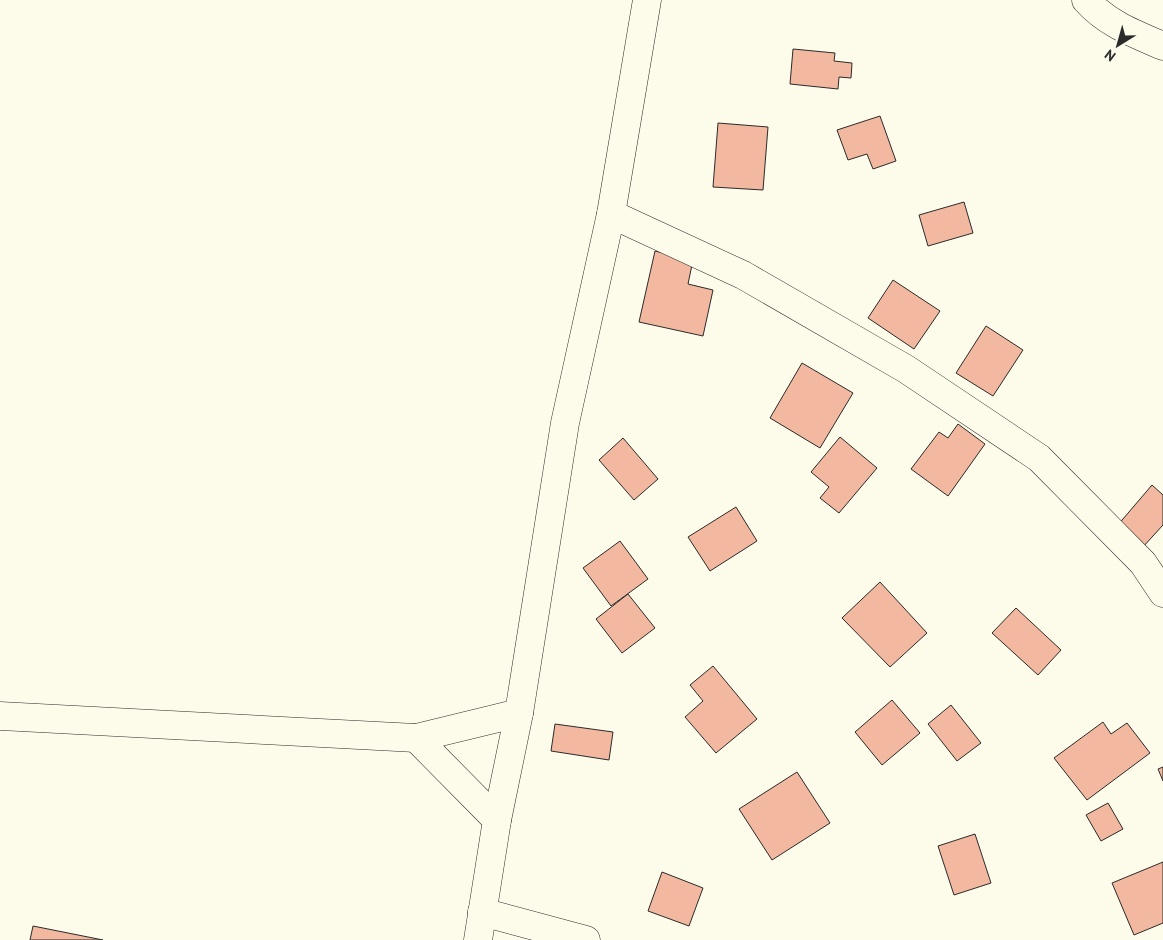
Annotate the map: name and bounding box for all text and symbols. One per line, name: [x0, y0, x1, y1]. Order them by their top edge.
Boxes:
north arrow: [1093, 20, 1143, 70]
text: N: [1101, 45, 1119, 65]

